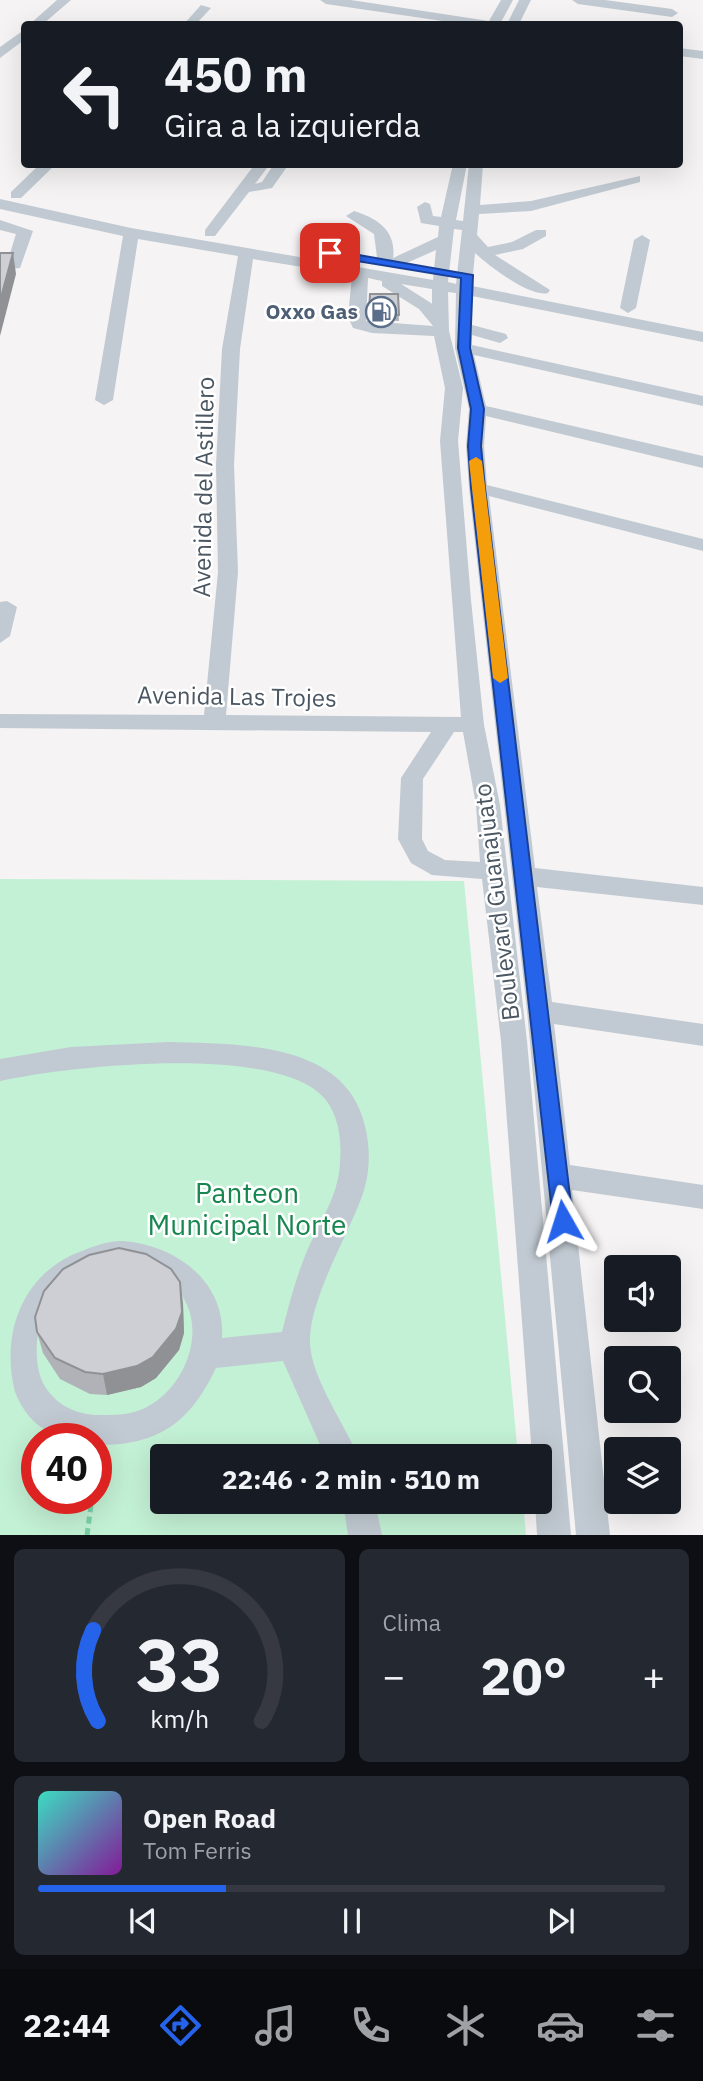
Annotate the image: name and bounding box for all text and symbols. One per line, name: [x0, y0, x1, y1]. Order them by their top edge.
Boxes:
text: 450 m: [164, 42, 308, 105]
icon: left: [49, 49, 140, 140]
text: Gira a la izquierda: [164, 104, 421, 146]
pin: [300, 223, 360, 283]
icon: arrive: [311, 234, 349, 272]
fuel station icon: Oxxo Gas: [364, 295, 398, 329]
place label: Oxxo Gas: [265, 297, 358, 325]
street label: Avenida del Astillero: [185, 376, 221, 598]
street label: Avenida Las Trojes: [137, 678, 337, 714]
street label: Boulevard Guanajuato: [466, 782, 526, 1023]
park label: Panteon Municipal Norte: [148, 1174, 347, 1243]
position arrow: [526, 1184, 600, 1258]
map controls: [604, 1255, 681, 1514]
button: sound: [604, 1255, 681, 1332]
button: search: [604, 1346, 681, 1423]
speed limit sign: 40: [21, 1423, 112, 1514]
button: layers: [604, 1437, 681, 1514]
text: 22:46 · 2 min · 510 m: [222, 1462, 480, 1496]
text: Clima: [383, 1607, 441, 1637]
text: 33: [136, 1617, 223, 1712]
text: 20°: [480, 1642, 567, 1709]
text: −: [383, 1651, 405, 1700]
text: +: [642, 1651, 665, 1700]
text: km/h: [150, 1702, 209, 1735]
text: Open Road: [143, 1801, 276, 1835]
text: Tom Ferris: [143, 1835, 252, 1865]
icon: previous: [124, 1902, 162, 1940]
icon: pause: [333, 1902, 371, 1940]
icon: next: [542, 1902, 580, 1940]
icon: directions: [156, 2001, 205, 2050]
icon: music: [251, 2001, 300, 2050]
icon: phone: [346, 2001, 395, 2050]
icon: climate: [441, 2001, 490, 2050]
icon: car: [536, 2001, 585, 2050]
icon: filters: [631, 2001, 680, 2050]
text: 22:44: [23, 2004, 110, 2046]

